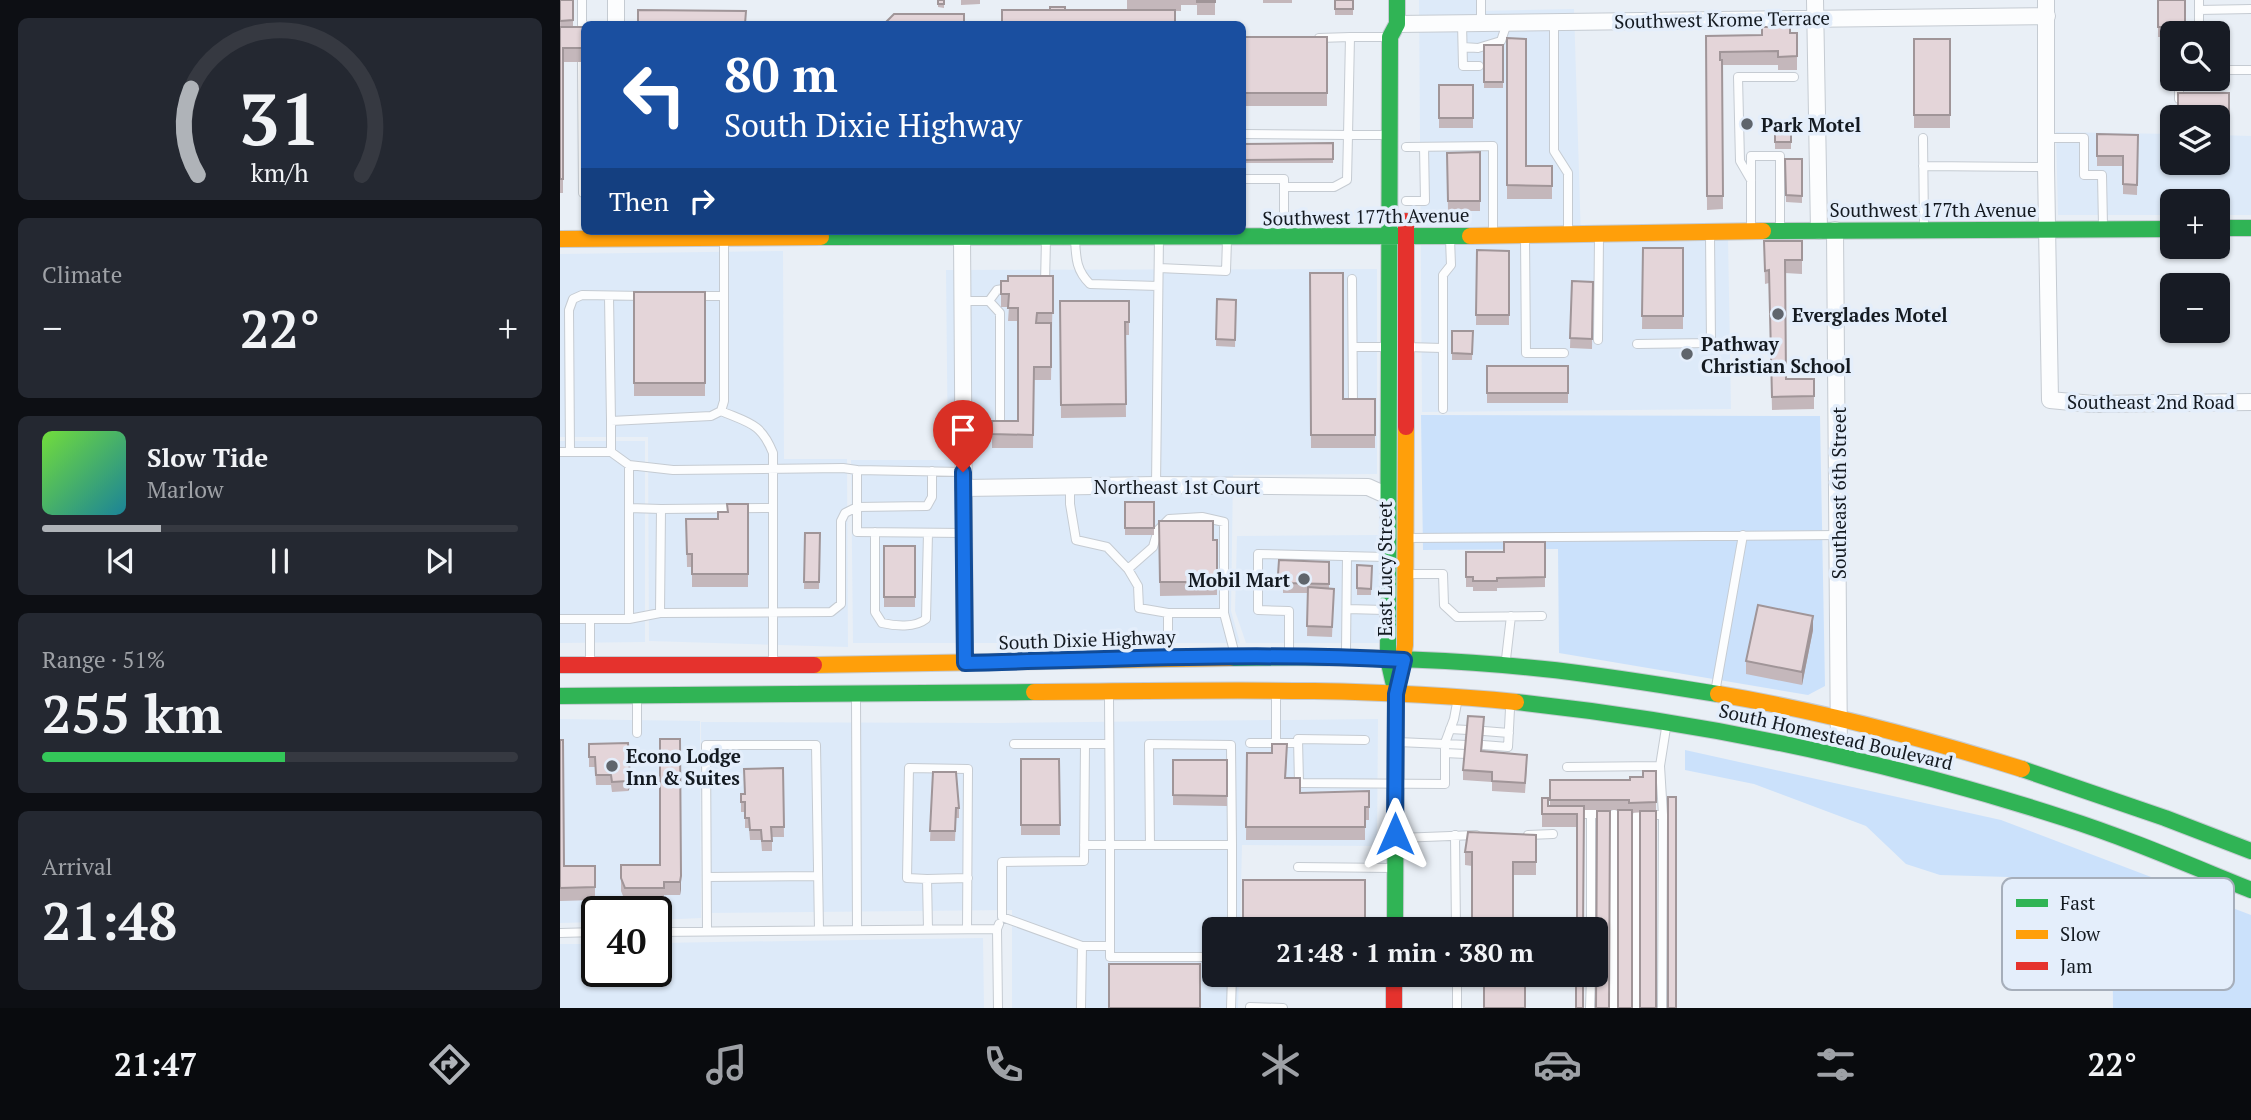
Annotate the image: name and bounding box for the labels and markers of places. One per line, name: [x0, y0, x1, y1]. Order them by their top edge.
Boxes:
place label: Park Motel: [1761, 112, 1861, 137]
marker: Park Motel: [1739, 116, 1755, 132]
place label: Everglades Motel: [1792, 302, 1948, 327]
marker: Everglades Motel: [1770, 306, 1786, 322]
place label: Pathway Christian School: [1701, 331, 1851, 378]
marker: Pathway Christian School: [1679, 346, 1695, 362]
pin: [933, 400, 993, 472]
place label: Mobil Mart: [1188, 567, 1290, 592]
marker: Mobil Mart: [1296, 571, 1312, 587]
place label: Econo Lodge Inn & Suites: [626, 743, 741, 790]
marker: Econo Lodge Inn & Suites: [604, 758, 620, 774]

